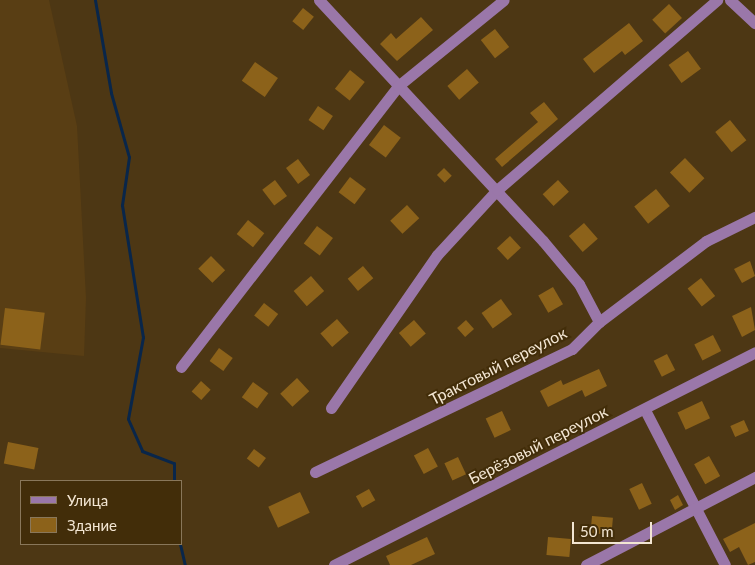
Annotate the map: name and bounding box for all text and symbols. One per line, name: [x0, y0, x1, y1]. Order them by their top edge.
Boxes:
street label: Трактовый переулок: [426, 323, 570, 409]
street label: Берёзовый переулок: [465, 402, 611, 488]
legend: [20, 480, 182, 545]
text: Улица: [67, 491, 108, 509]
scale bar: [575, 512, 655, 544]
text: Здание: [67, 516, 117, 534]
text: 50 m: [580, 522, 614, 540]

